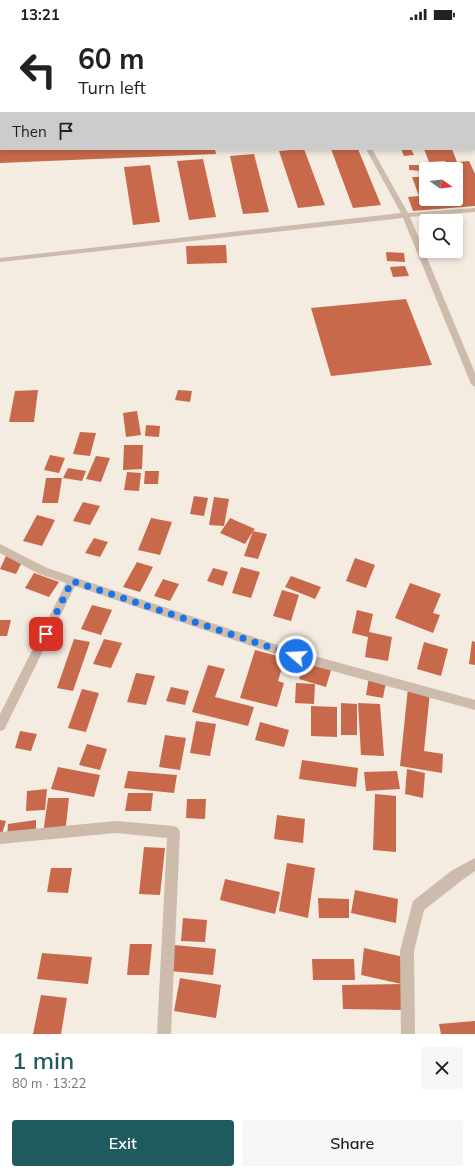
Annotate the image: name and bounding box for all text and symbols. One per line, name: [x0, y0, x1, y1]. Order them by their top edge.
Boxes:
text: 13:21: [20, 5, 60, 24]
text: 60 m: [78, 41, 144, 76]
icon: left: [12, 44, 64, 96]
text: Turn left: [78, 76, 146, 99]
icon: arrive: [55, 120, 77, 142]
text: Then: [12, 122, 47, 141]
north arrow: [419, 162, 463, 206]
map controls: [419, 162, 463, 258]
button: search: [419, 214, 463, 258]
pin: [29, 617, 63, 651]
icon: arrive: [35, 623, 57, 645]
position arrow: [275, 635, 317, 677]
text: 1 min: [12, 1045, 74, 1075]
button: close: [421, 1047, 463, 1089]
text: 80 m · 13:22: [12, 1075, 86, 1091]
button: Exit: [12, 1120, 234, 1166]
button: Share: [242, 1120, 463, 1166]

